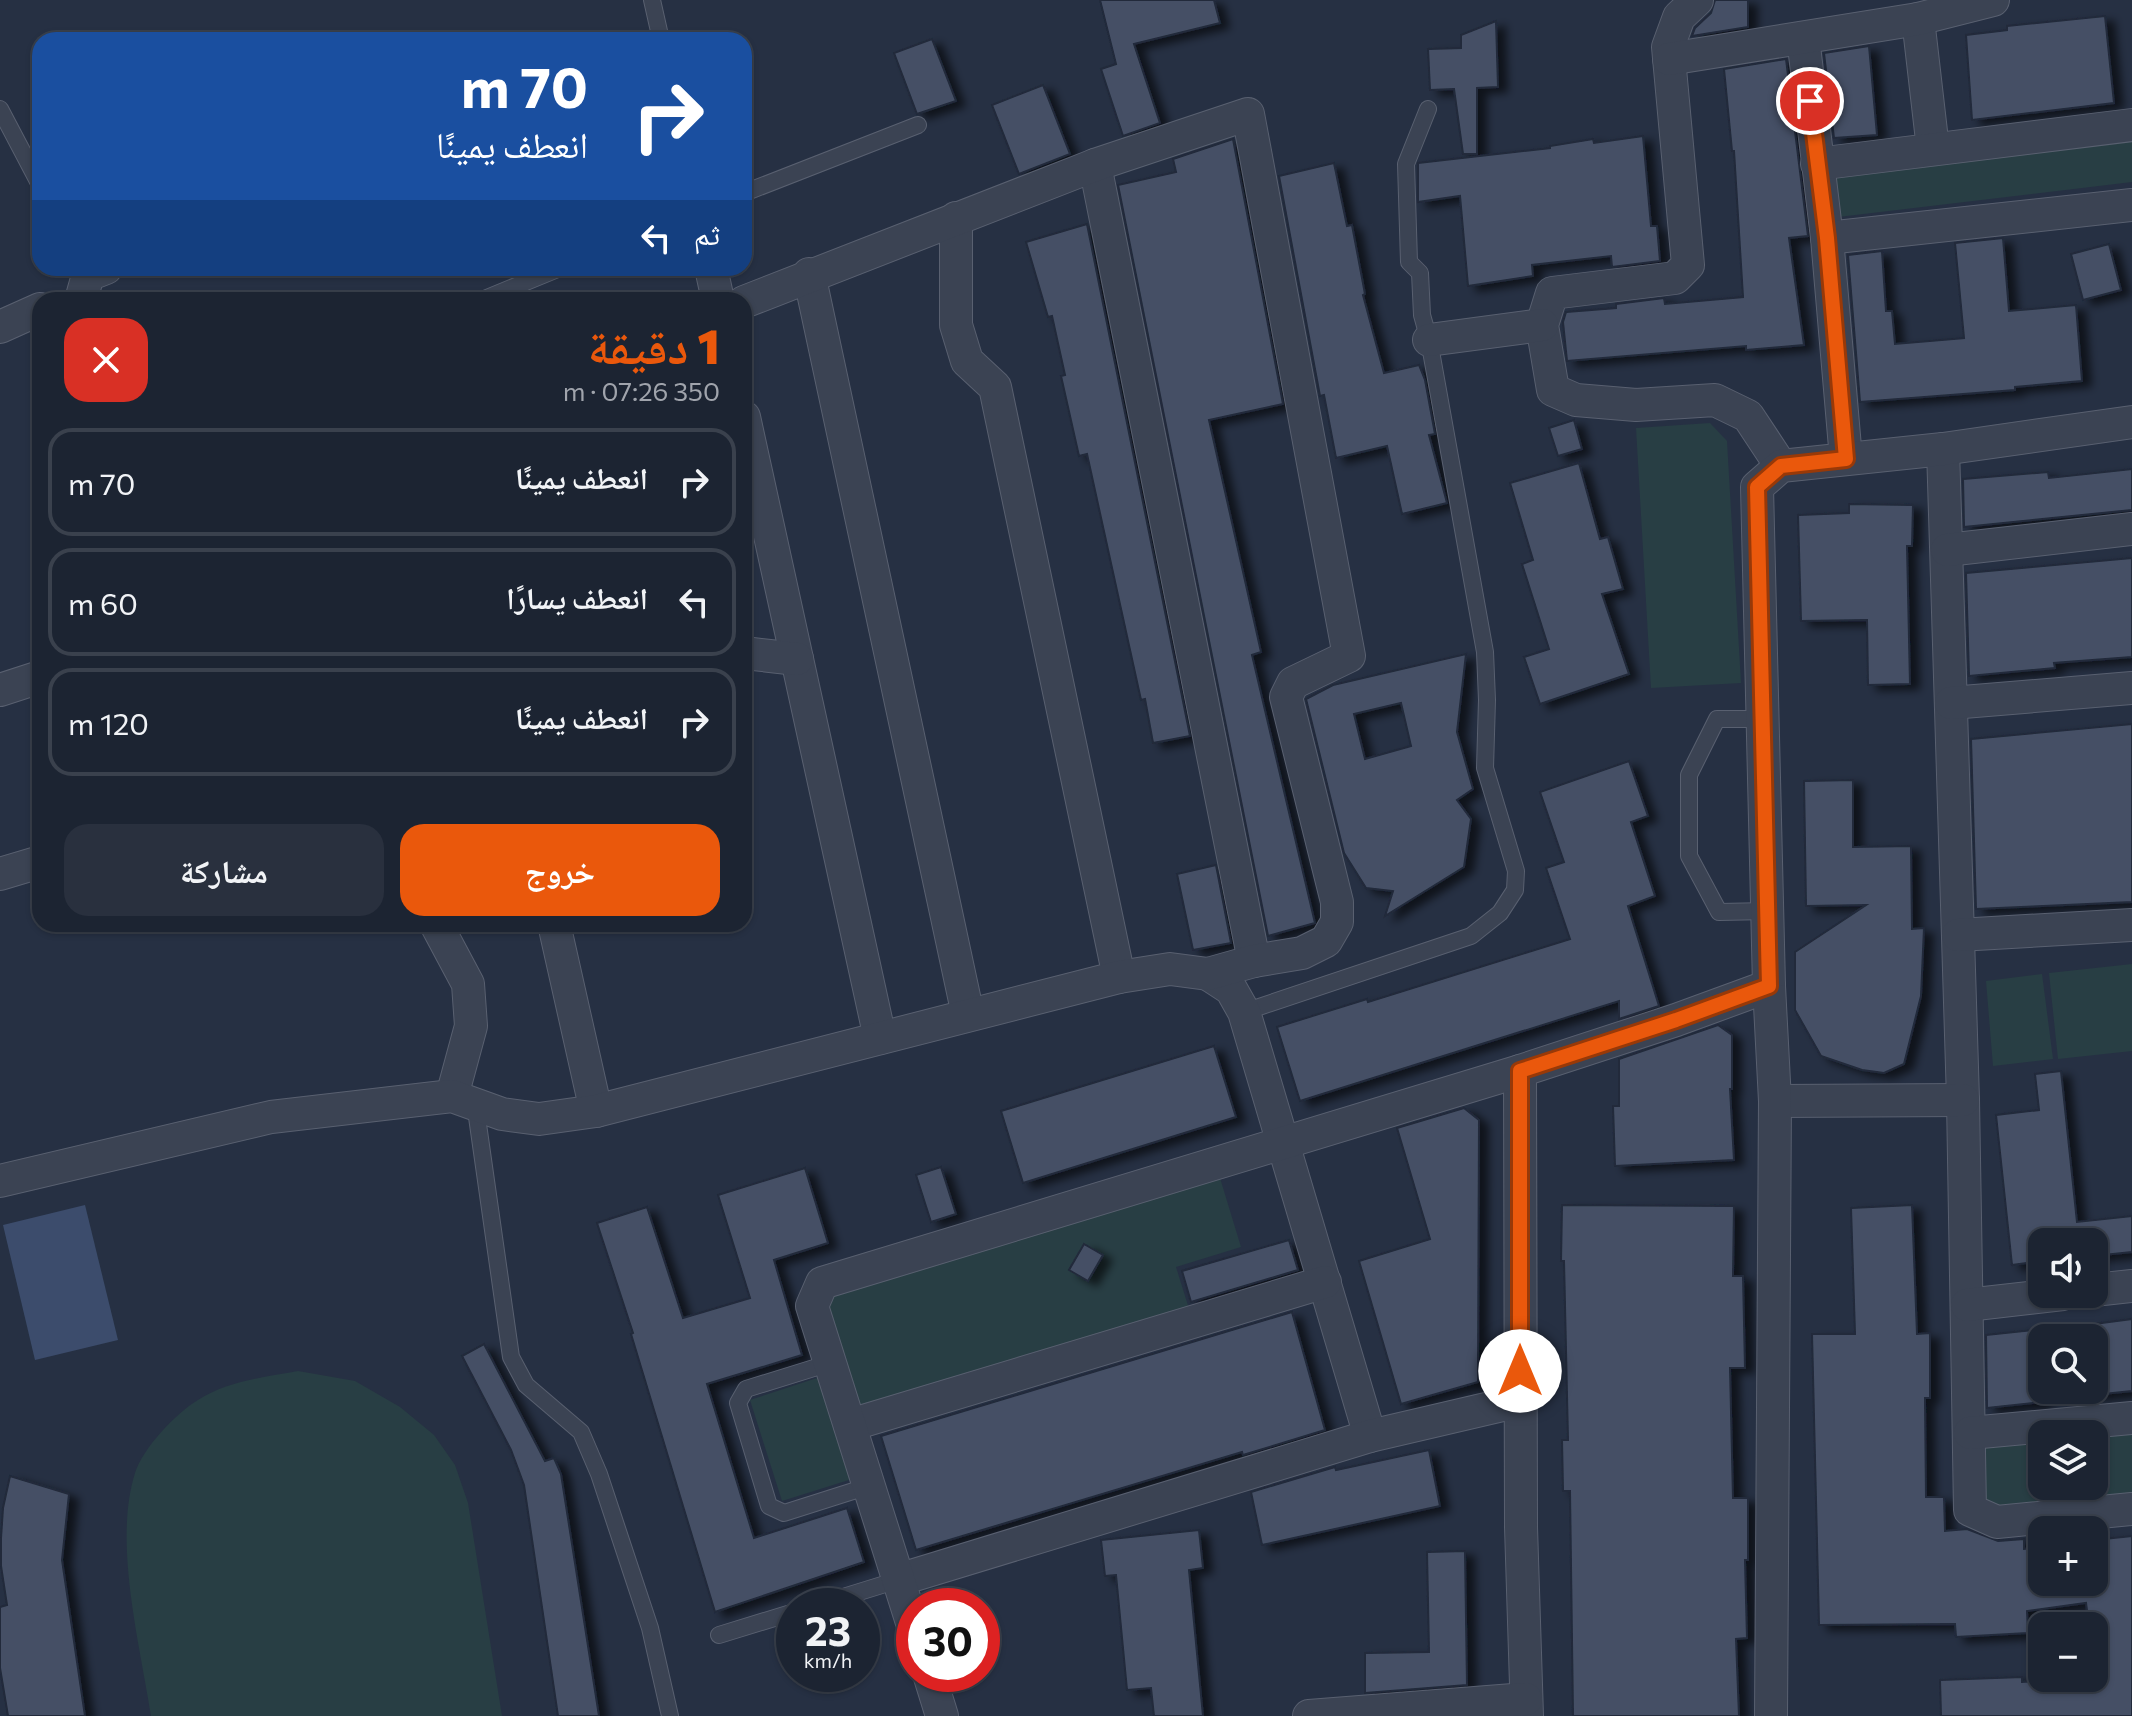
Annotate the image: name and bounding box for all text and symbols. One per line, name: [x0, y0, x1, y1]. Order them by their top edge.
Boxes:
text: 70 m: [461, 51, 588, 120]
icon: right: [616, 64, 720, 168]
pin: [1776, 67, 1844, 135]
icon: arrive: [1788, 79, 1832, 123]
text: انعطف يمينًا: [436, 121, 588, 165]
text: ثم: [694, 214, 720, 251]
icon: left: [634, 216, 678, 260]
text: 1 دقيقة: [588, 315, 720, 374]
button: close: [64, 318, 148, 402]
text: 350 m · 07:26: [563, 375, 720, 406]
text: انعطف يمينًا: [515, 458, 648, 495]
icon: right: [672, 460, 716, 504]
text: 70 m: [68, 464, 135, 501]
text: انعطف يسارًا: [506, 578, 648, 615]
icon: left: [672, 580, 716, 624]
text: 60 m: [68, 584, 138, 621]
text: انعطف يمينًا: [515, 698, 648, 735]
icon: right: [672, 700, 716, 744]
text: 120 m: [68, 704, 149, 741]
button: مشاركة: [64, 824, 384, 916]
button: خروج: [400, 824, 720, 916]
map controls: [2028, 1228, 2108, 1692]
button: sound: [2028, 1228, 2108, 1308]
button: search: [2028, 1324, 2108, 1404]
position arrow: [1478, 1329, 1562, 1413]
button: layers: [2028, 1420, 2108, 1500]
button: +: [2028, 1516, 2108, 1596]
speed limit sign: 30: [896, 1588, 1000, 1692]
text: 23: [805, 1605, 851, 1654]
button: −: [2028, 1612, 2108, 1692]
text: km/h: [804, 1648, 852, 1672]

